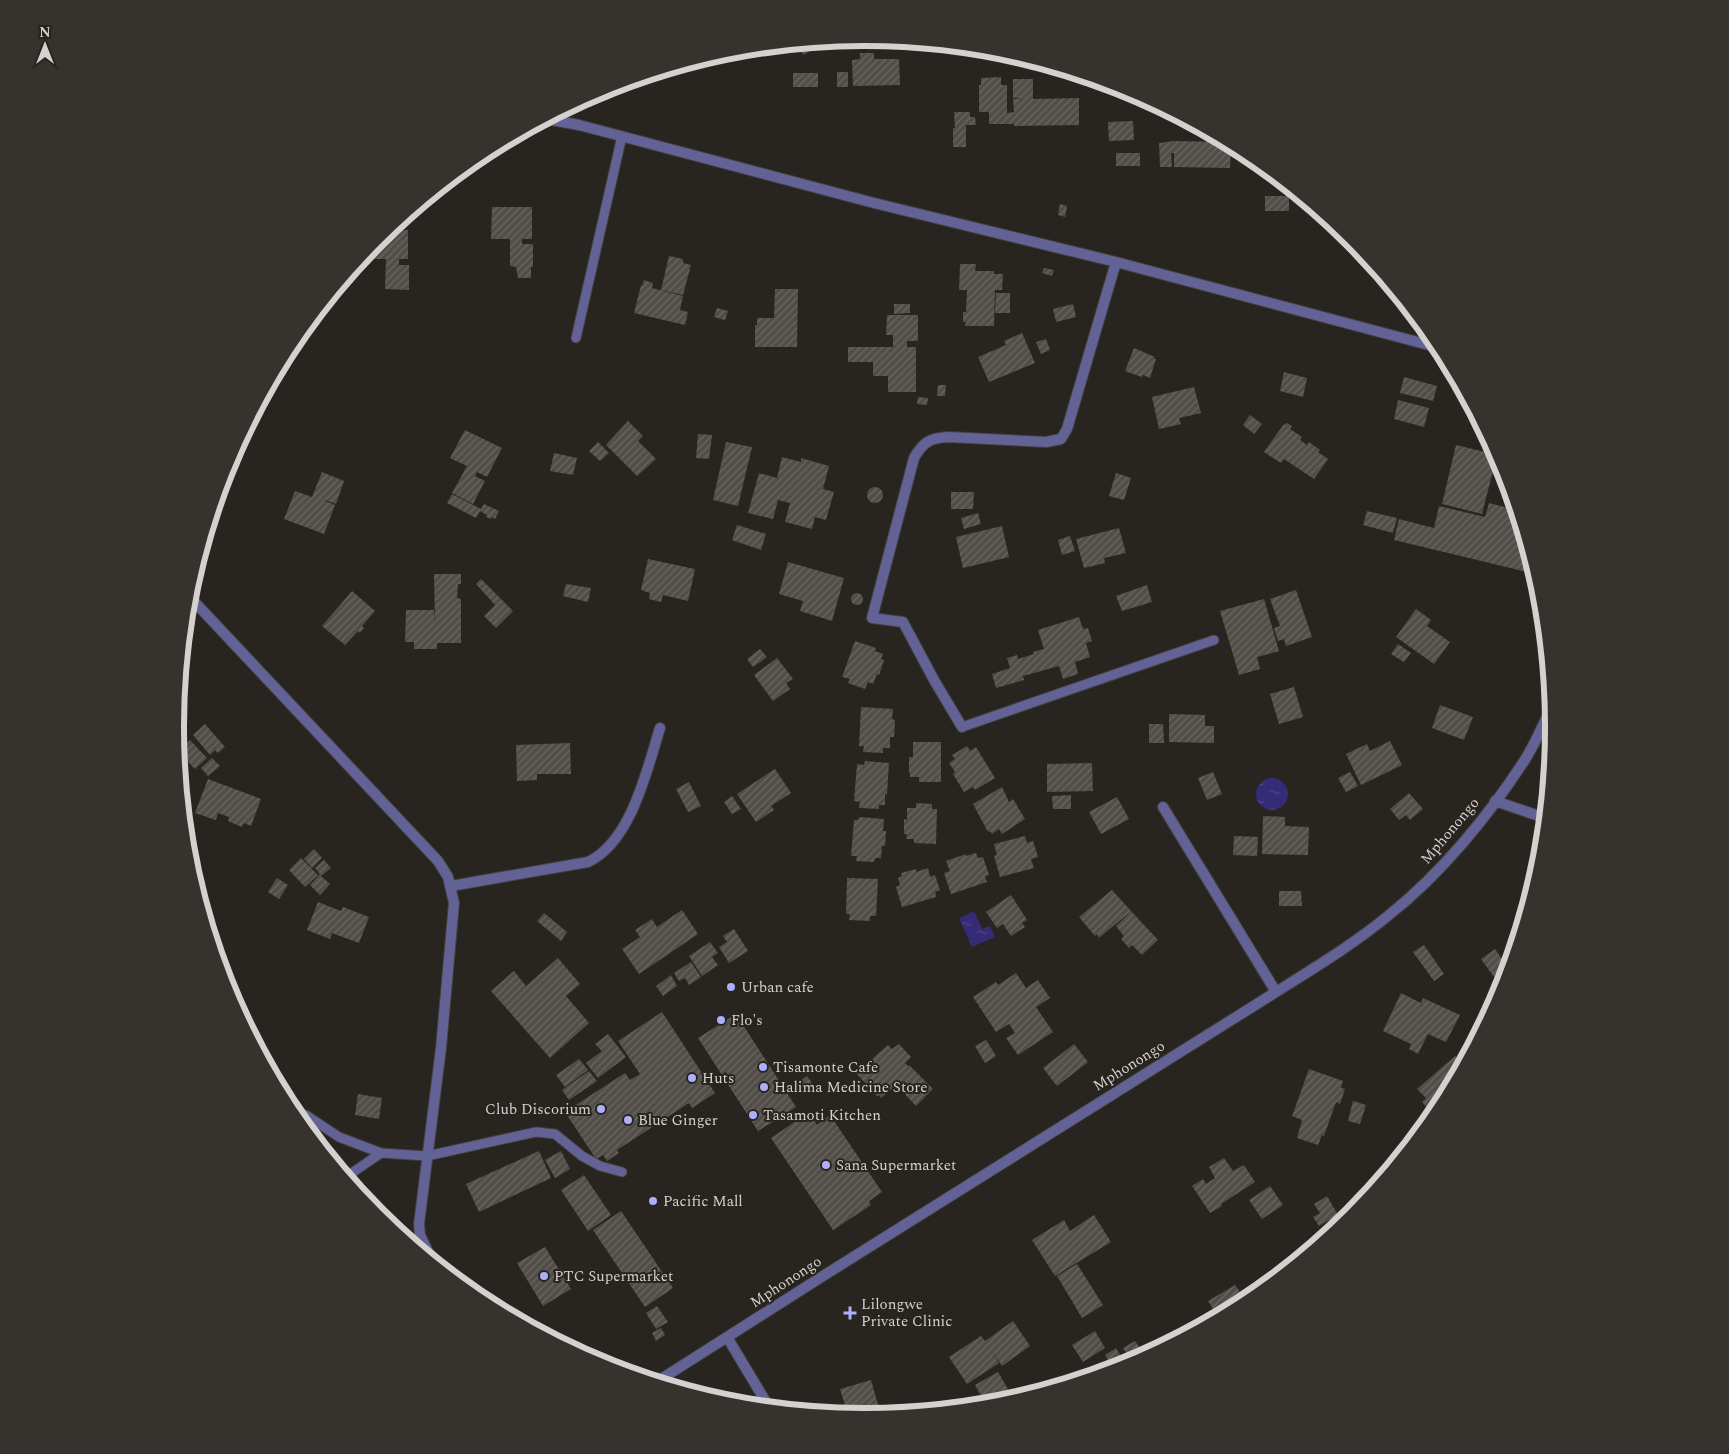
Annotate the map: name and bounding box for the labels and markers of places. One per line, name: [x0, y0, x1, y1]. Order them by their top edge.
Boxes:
place label: Urban cafe: [741, 976, 814, 999]
marker: Urban cafe: [725, 981, 737, 993]
place label: Flo's: [731, 1009, 763, 1032]
marker: Flo's: [715, 1014, 727, 1026]
place label: Tisamonte Cafe: [773, 1056, 878, 1079]
marker: Tisamonte Cafe: [757, 1061, 769, 1073]
place label: Huts: [702, 1067, 734, 1090]
marker: Huts: [686, 1072, 698, 1084]
place label: Halima Medicine Store: [774, 1076, 928, 1099]
marker: Halima Medicine Store: [758, 1081, 770, 1093]
place label: Club Discorium: [485, 1098, 591, 1121]
marker: Club Discorium: [595, 1103, 607, 1115]
place label: Tasamoti Kitchen: [763, 1104, 881, 1127]
place label: Blue Ginger: [638, 1109, 718, 1132]
marker: Tasamoti Kitchen: [747, 1109, 759, 1121]
marker: Blue Ginger: [622, 1114, 634, 1126]
place label: Sana Supermarket: [836, 1154, 956, 1177]
marker: Sana Supermarket: [820, 1159, 832, 1171]
place label: Pacific Mall: [663, 1190, 743, 1213]
marker: Pacific Mall: [647, 1195, 659, 1207]
place label: PTC Supermarket: [554, 1265, 673, 1288]
marker: PTC Supermarket: [538, 1270, 550, 1282]
place label: Lilongwe Private Clinic: [861, 1293, 952, 1333]
marker: Lilongwe Private Clinic: [843, 1306, 857, 1320]

